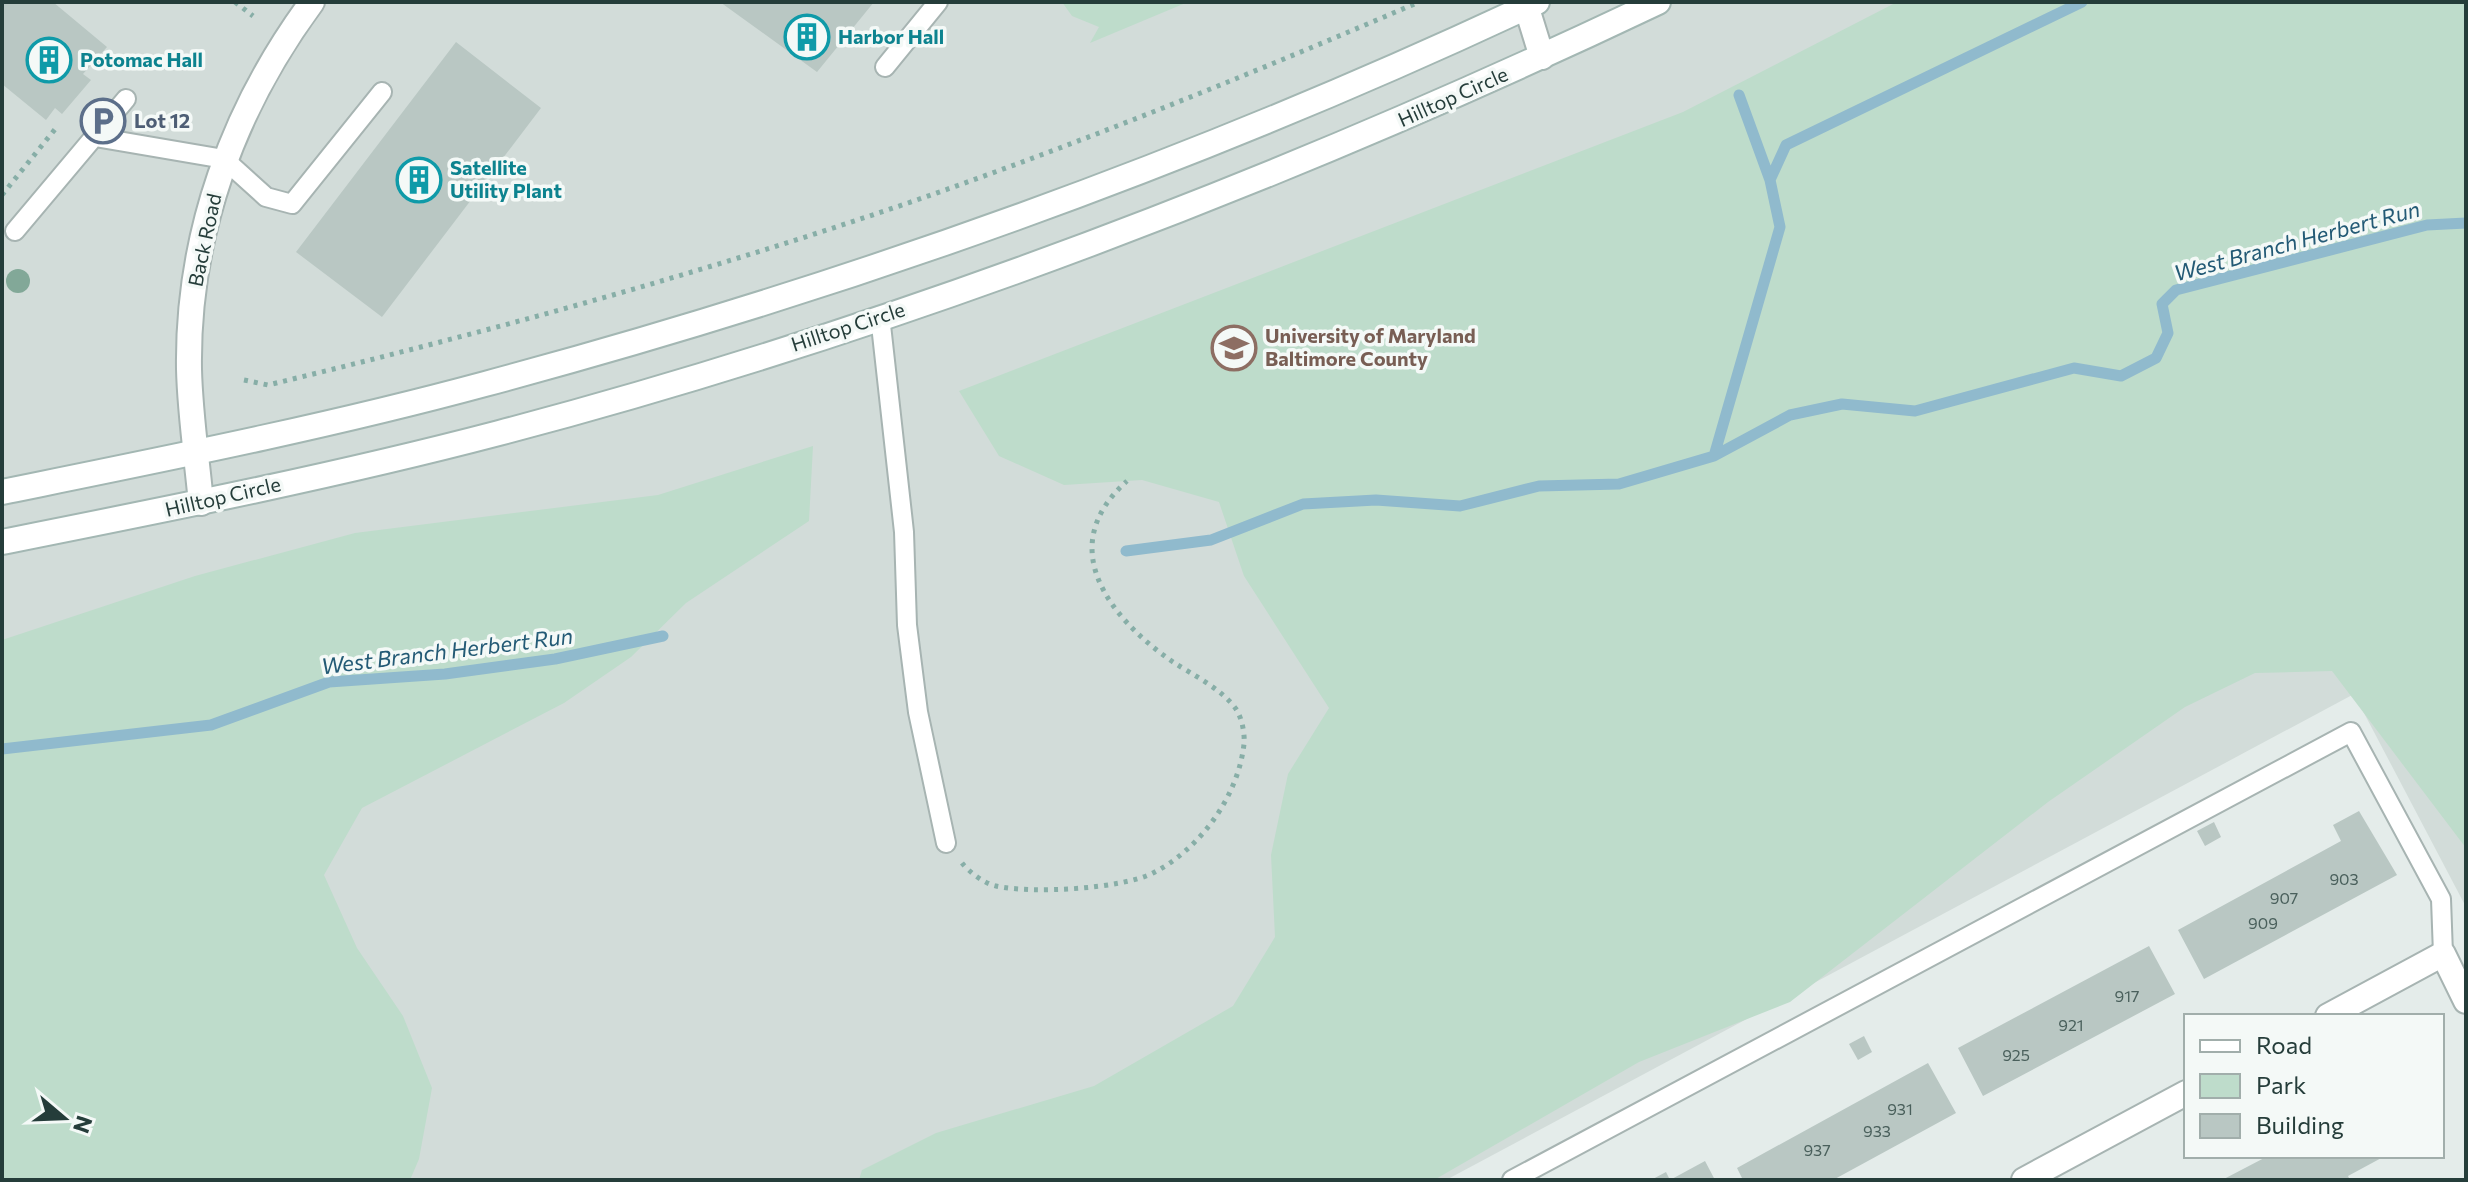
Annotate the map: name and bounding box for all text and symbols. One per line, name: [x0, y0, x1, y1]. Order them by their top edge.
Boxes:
building icon: Harbor Hall: [783, 13, 831, 61]
place label: Harbor Hall: [838, 24, 944, 48]
building icon: Potomac Hall: [25, 36, 73, 84]
place label: Potomac Hall: [80, 47, 203, 71]
street label: Hilltop Circle: [1394, 61, 1511, 131]
parking icon: Lot 12: [79, 97, 127, 145]
place label: Lot 12: [134, 108, 190, 132]
place label: Satellite Utility Plant: [450, 155, 562, 202]
building icon: Satellite Utility Plant: [395, 156, 443, 204]
street label: Back Road: [182, 191, 226, 289]
water label: West Branch Herbert Run: [2171, 195, 2423, 286]
street label: Hilltop Circle: [788, 296, 907, 356]
place label: University of Maryland Baltimore County: [1265, 323, 1476, 370]
school or university icon: University of Maryland Baltimore County: [1210, 324, 1258, 372]
street label: Hilltop Circle: [163, 471, 283, 521]
water label: West Branch Herbert Run: [319, 622, 574, 679]
house number: 903: [2329, 869, 2359, 888]
house number: 907: [2270, 888, 2298, 907]
house number: 909: [2248, 913, 2278, 932]
house number: 917: [2115, 986, 2140, 1005]
legend: [2184, 1014, 2444, 1158]
house number: 921: [2058, 1015, 2084, 1034]
text: Road: [2256, 1030, 2312, 1059]
house number: 925: [2002, 1045, 2030, 1064]
text: Park: [2256, 1070, 2306, 1099]
north arrow: [24, 1078, 104, 1158]
house number: 931: [1887, 1099, 1913, 1118]
text: Building: [2256, 1110, 2344, 1139]
text: N: [68, 1112, 99, 1137]
house number: 933: [1863, 1121, 1891, 1140]
house number: 937: [1803, 1140, 1831, 1159]

